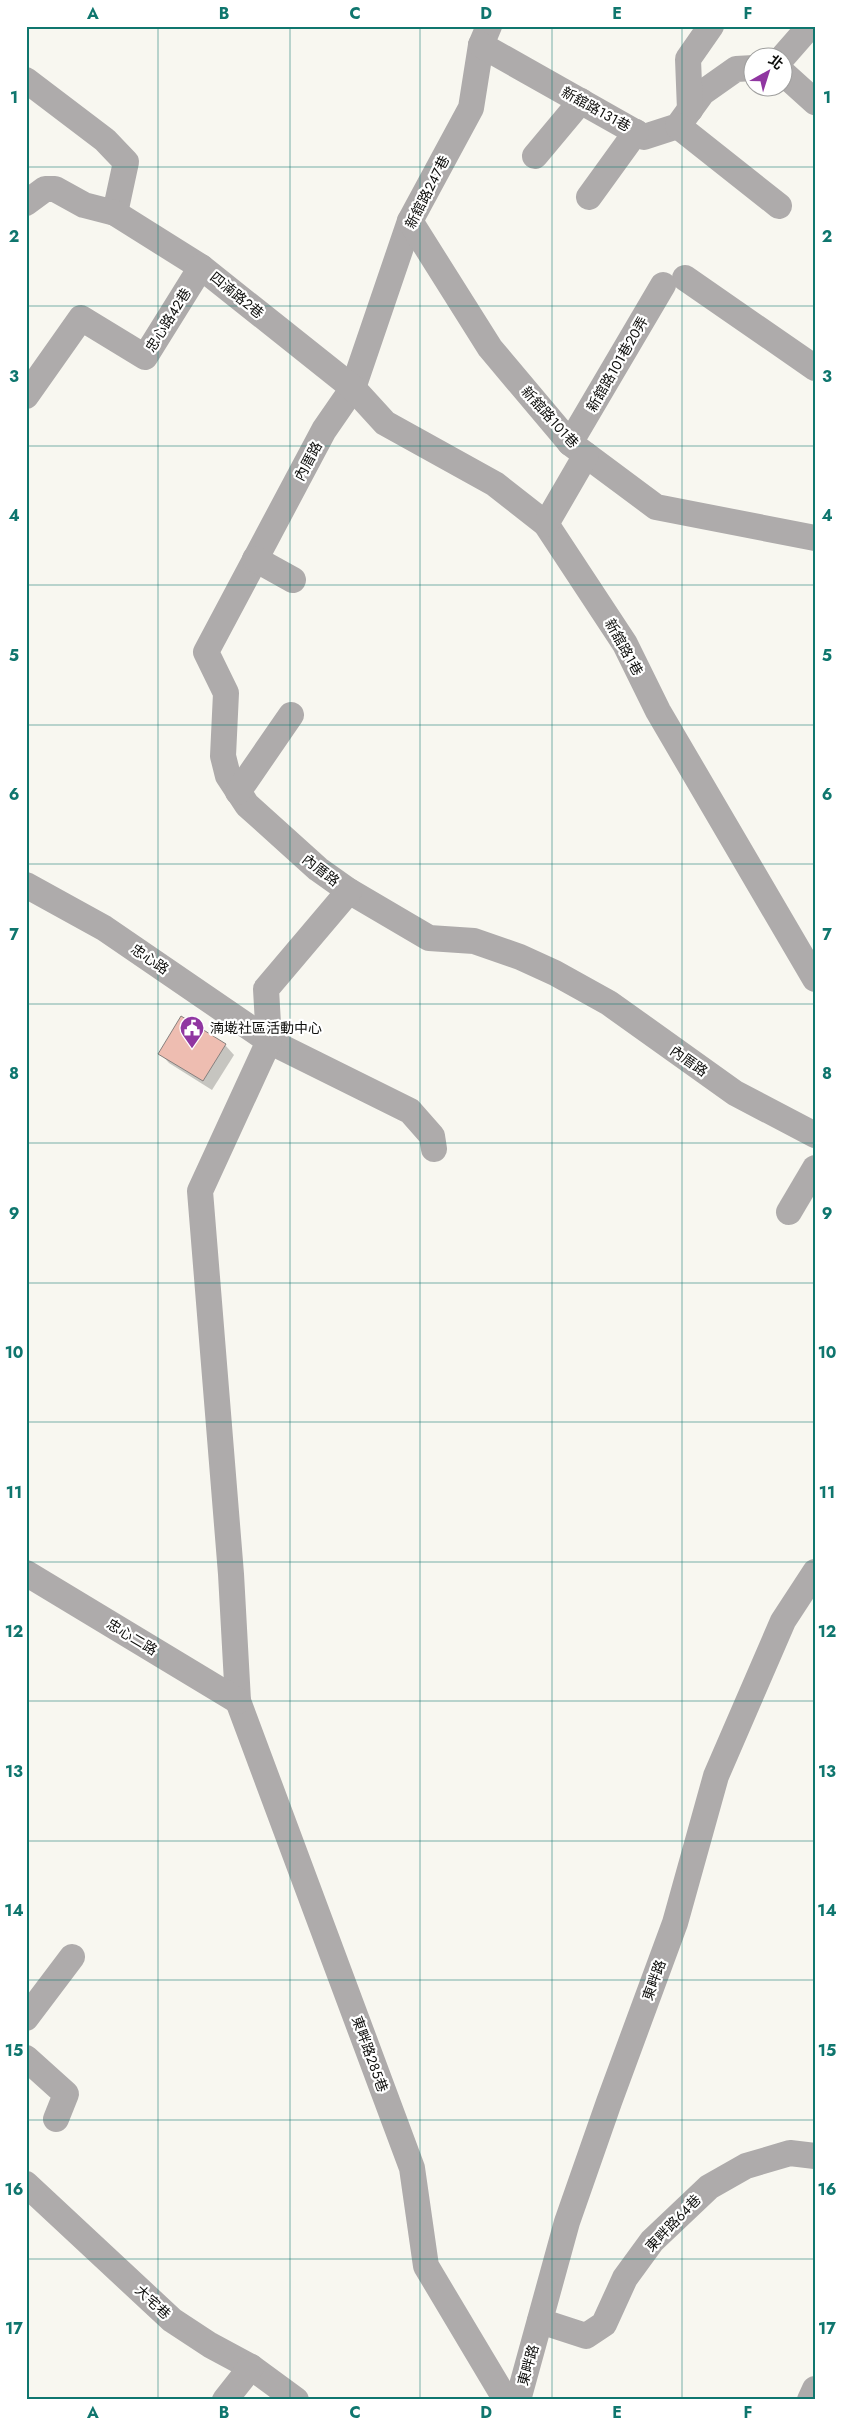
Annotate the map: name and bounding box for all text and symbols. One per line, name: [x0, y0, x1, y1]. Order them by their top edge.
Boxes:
text: A: [86, 2, 99, 25]
text: B: [219, 2, 229, 25]
text: C: [349, 2, 361, 25]
text: D: [480, 2, 492, 25]
text: E: [612, 2, 622, 25]
text: F: [744, 2, 752, 25]
north arrow: [744, 48, 794, 98]
text: 北: [764, 50, 788, 74]
street label: 新舘路131巷: [558, 82, 634, 136]
text: 1: [10, 86, 18, 109]
text: 1: [823, 86, 831, 109]
street label: 新舘路247巷: [400, 152, 454, 232]
text: 2: [9, 225, 19, 248]
text: 2: [822, 225, 832, 248]
street label: 四湳路2巷: [206, 267, 268, 323]
street label: 忠心路42巷: [140, 284, 196, 356]
street label: 新舘路101巷20弄: [581, 313, 653, 415]
text: 3: [9, 365, 19, 388]
text: 3: [822, 365, 832, 388]
street label: 新舘路101巷: [517, 382, 583, 452]
street label: 內厝路: [289, 438, 327, 484]
text: 4: [8, 504, 20, 527]
text: 4: [821, 504, 833, 527]
street label: 新舘路1巷: [600, 615, 648, 679]
text: 5: [9, 644, 19, 667]
text: 5: [822, 644, 832, 667]
text: 6: [9, 783, 19, 806]
text: 6: [822, 783, 832, 806]
street label: 內厝路: [298, 849, 344, 891]
text: 7: [9, 923, 19, 946]
text: 7: [822, 923, 832, 946]
street label: 忠心路: [127, 939, 173, 979]
public building icon: 湳墘社區活動中心: [179, 1015, 205, 1049]
place label: 湳墘社區活動中心: [210, 1018, 322, 1038]
street label: 內厝路: [666, 1041, 712, 1081]
text: 8: [9, 1062, 19, 1085]
text: 8: [822, 1062, 832, 1085]
text: 9: [9, 1202, 19, 1225]
text: 9: [822, 1202, 832, 1225]
text: 10: [5, 1341, 23, 1364]
text: 10: [818, 1341, 836, 1364]
text: 11: [6, 1481, 22, 1504]
text: 11: [819, 1481, 835, 1504]
street label: 忠心二路: [103, 1614, 161, 1660]
text: 12: [5, 1620, 23, 1643]
text: 12: [818, 1620, 836, 1643]
text: 13: [5, 1760, 23, 1783]
text: 13: [818, 1760, 836, 1783]
text: 14: [4, 1899, 24, 1922]
text: 14: [817, 1899, 837, 1922]
street label: 東畔路: [637, 1957, 671, 2003]
street label: 東畔路285巷: [347, 2013, 393, 2095]
text: 15: [5, 2039, 23, 2062]
text: 15: [818, 2039, 836, 2062]
text: 16: [5, 2178, 23, 2201]
text: 16: [818, 2178, 836, 2201]
street label: 東畔路64巷: [641, 2190, 705, 2256]
street label: 大宅巷: [131, 2280, 175, 2324]
text: 17: [5, 2317, 23, 2340]
text: 17: [818, 2317, 836, 2340]
street label: 東畔路: [513, 2342, 543, 2388]
text: A: [86, 2401, 99, 2424]
text: B: [219, 2401, 229, 2424]
text: C: [349, 2401, 361, 2424]
text: D: [480, 2401, 492, 2424]
text: E: [612, 2401, 622, 2424]
text: F: [744, 2401, 752, 2424]

